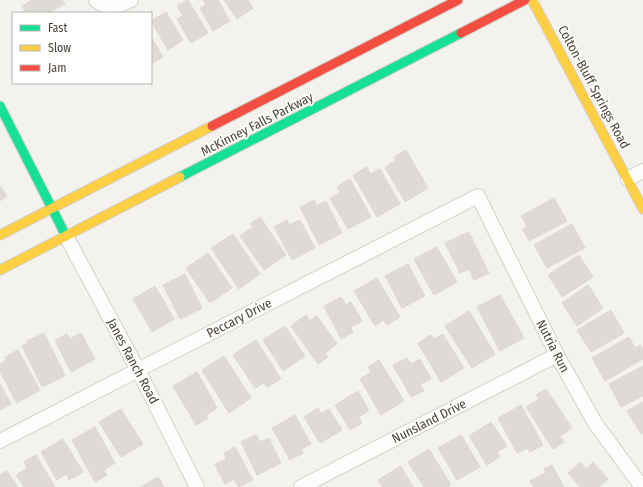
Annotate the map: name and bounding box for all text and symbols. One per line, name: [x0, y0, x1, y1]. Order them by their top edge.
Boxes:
legend: [12, 12, 152, 84]
text: Fast: [48, 21, 67, 35]
street label: Colton-Bluff Springs Road: [555, 23, 633, 151]
text: Slow: [48, 41, 71, 55]
text: Jam: [48, 61, 66, 75]
street label: McKinney Falls Parkway: [198, 89, 316, 159]
street label: Peccary Drive: [204, 295, 274, 341]
street label: Janes Ranch Road: [104, 316, 162, 406]
street label: Nutria Run: [533, 317, 573, 375]
street label: Nunsland Drive: [389, 396, 469, 446]

